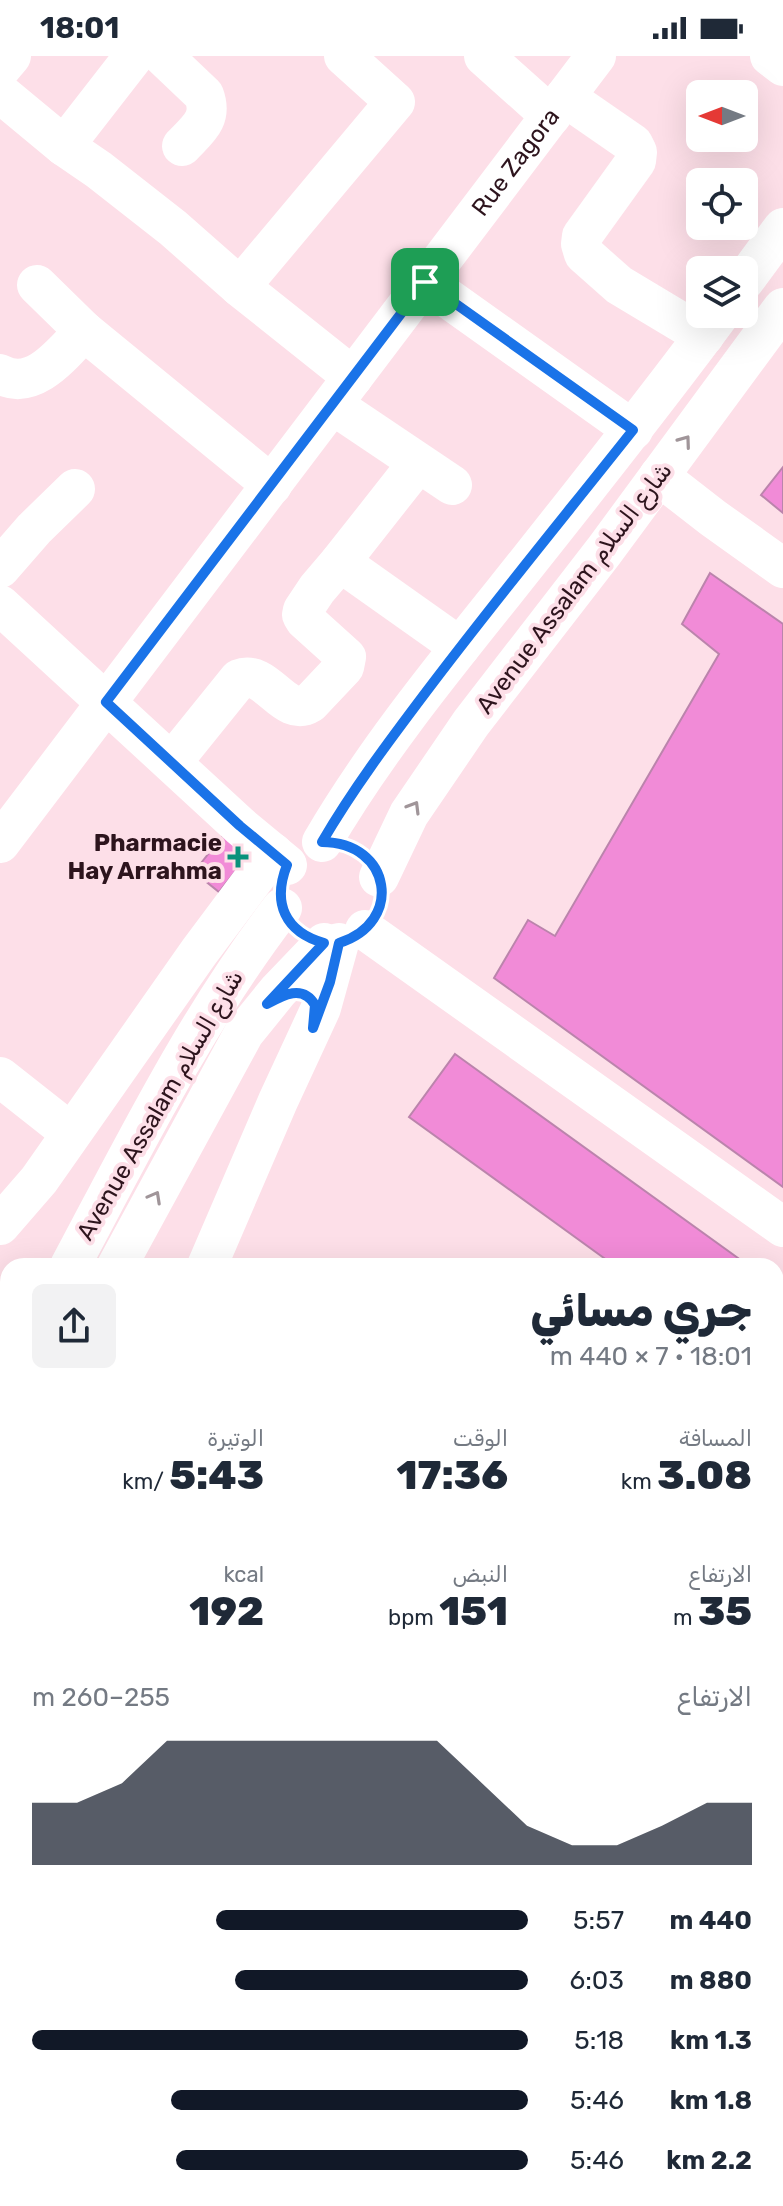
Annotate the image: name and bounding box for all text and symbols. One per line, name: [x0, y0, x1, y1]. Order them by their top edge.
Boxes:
text: 18:01: [40, 10, 119, 46]
north arrow: [686, 80, 758, 152]
map controls: [686, 80, 758, 328]
street label: Rue Zagora: [466, 103, 565, 221]
button: locate: [686, 168, 758, 240]
pin: [391, 248, 459, 316]
button: layers: [686, 256, 758, 328]
icon: arrive: [403, 260, 447, 304]
one-way arrow: [675, 435, 690, 449]
street label: Avenue Assalam شارع السلام: [470, 457, 679, 720]
one-way arrow: [404, 801, 420, 816]
place label: Pharmacie Hay Arrahma: [67, 829, 222, 885]
marker: Pharmacie Hay Arrahma: [229, 848, 247, 866]
street label: Avenue Assalam شارع السلام: [71, 965, 251, 1246]
one-way arrow: [145, 1191, 160, 1206]
button: share: [32, 1284, 116, 1368]
text: جري مسائي: [531, 1285, 752, 1337]
text: 18:01 · 7 × 440 m: [550, 1341, 752, 1372]
text: الوتيرة: [207, 1425, 264, 1452]
text: الوقت: [453, 1425, 508, 1452]
text: المسافة: [679, 1425, 752, 1452]
text: 5:43: [169, 1452, 264, 1499]
text: 17:36: [396, 1452, 508, 1499]
text: 3.08: [657, 1452, 752, 1499]
text: /km: [122, 1468, 169, 1495]
text: km: [621, 1468, 657, 1495]
text: kcal: [224, 1561, 264, 1588]
text: النبض: [453, 1561, 508, 1588]
text: الارتفاع: [689, 1561, 752, 1588]
text: 192: [189, 1588, 264, 1635]
text: 151: [439, 1588, 508, 1635]
text: 35: [698, 1588, 752, 1635]
text: bpm: [388, 1604, 439, 1631]
text: m: [673, 1604, 698, 1631]
text: 255–260 m: [32, 1682, 170, 1713]
text: الارتفاع: [677, 1682, 752, 1713]
text: 5:57: [573, 1905, 624, 1936]
text: 440 m: [669, 1905, 752, 1936]
text: 6:03: [570, 1965, 624, 1996]
text: 880 m: [670, 1965, 752, 1996]
text: 5:18: [574, 2025, 624, 2056]
text: 1.3 km: [670, 2025, 752, 2056]
text: 5:46: [570, 2085, 624, 2116]
text: 1.8 km: [670, 2085, 752, 2116]
text: 5:46: [570, 2145, 624, 2176]
text: 2.2 km: [666, 2145, 752, 2176]

